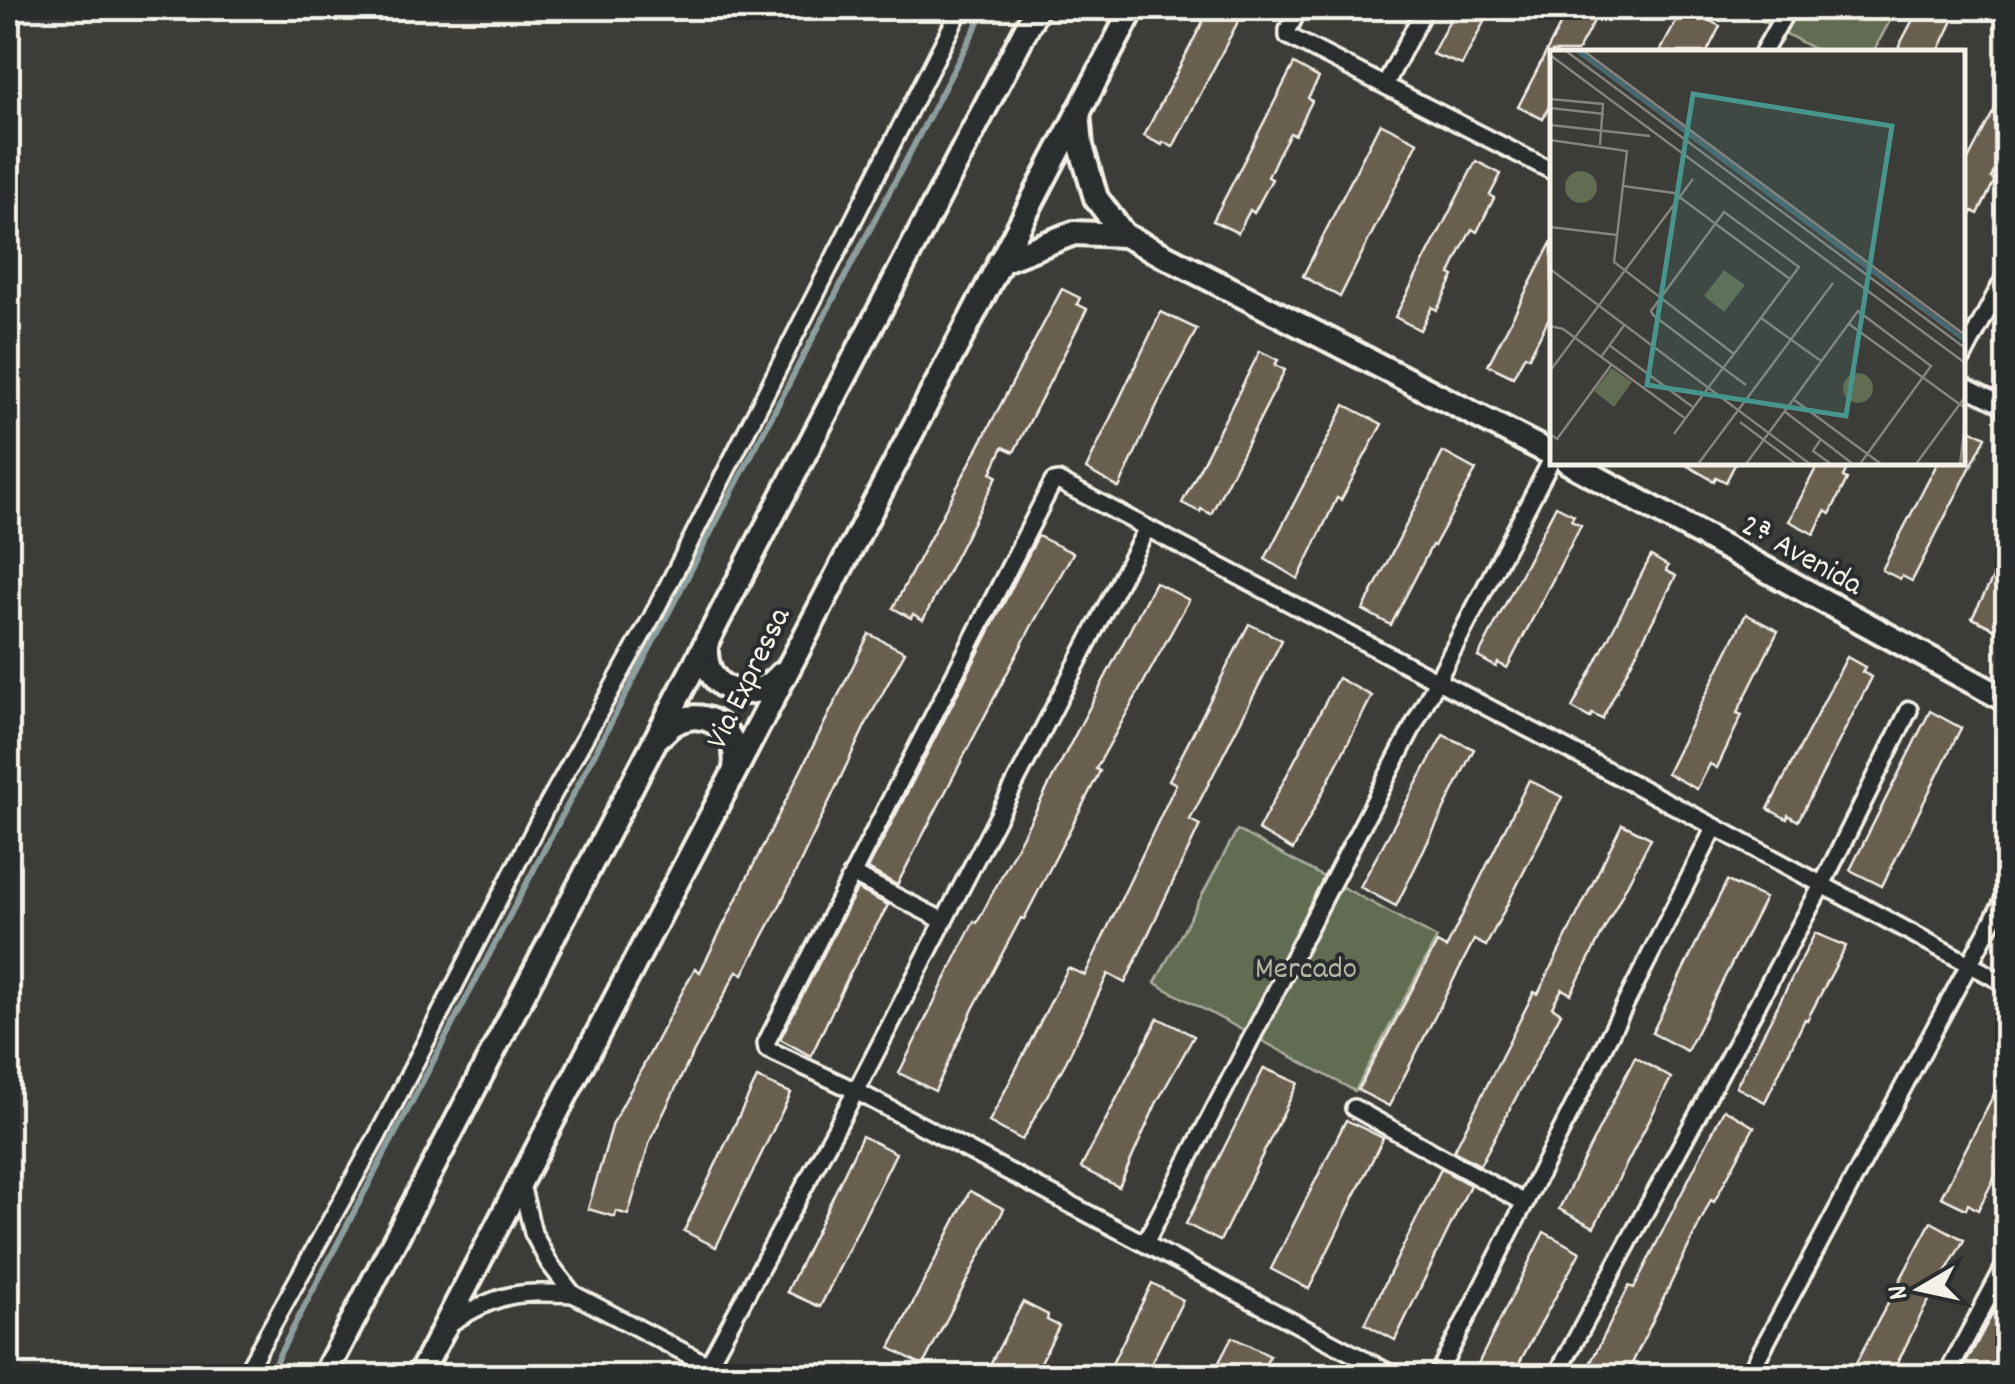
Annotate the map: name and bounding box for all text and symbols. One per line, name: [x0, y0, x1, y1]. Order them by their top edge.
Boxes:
inset map: [1550, 50, 1965, 465]
street label: 2ª Avenida: [1731, 505, 1871, 610]
street label: Via Expressa: [696, 600, 805, 758]
park label: Mercado: [1255, 948, 1357, 994]
north arrow: [1870, 1239, 1970, 1339]
text: N: [1879, 1282, 1921, 1302]

